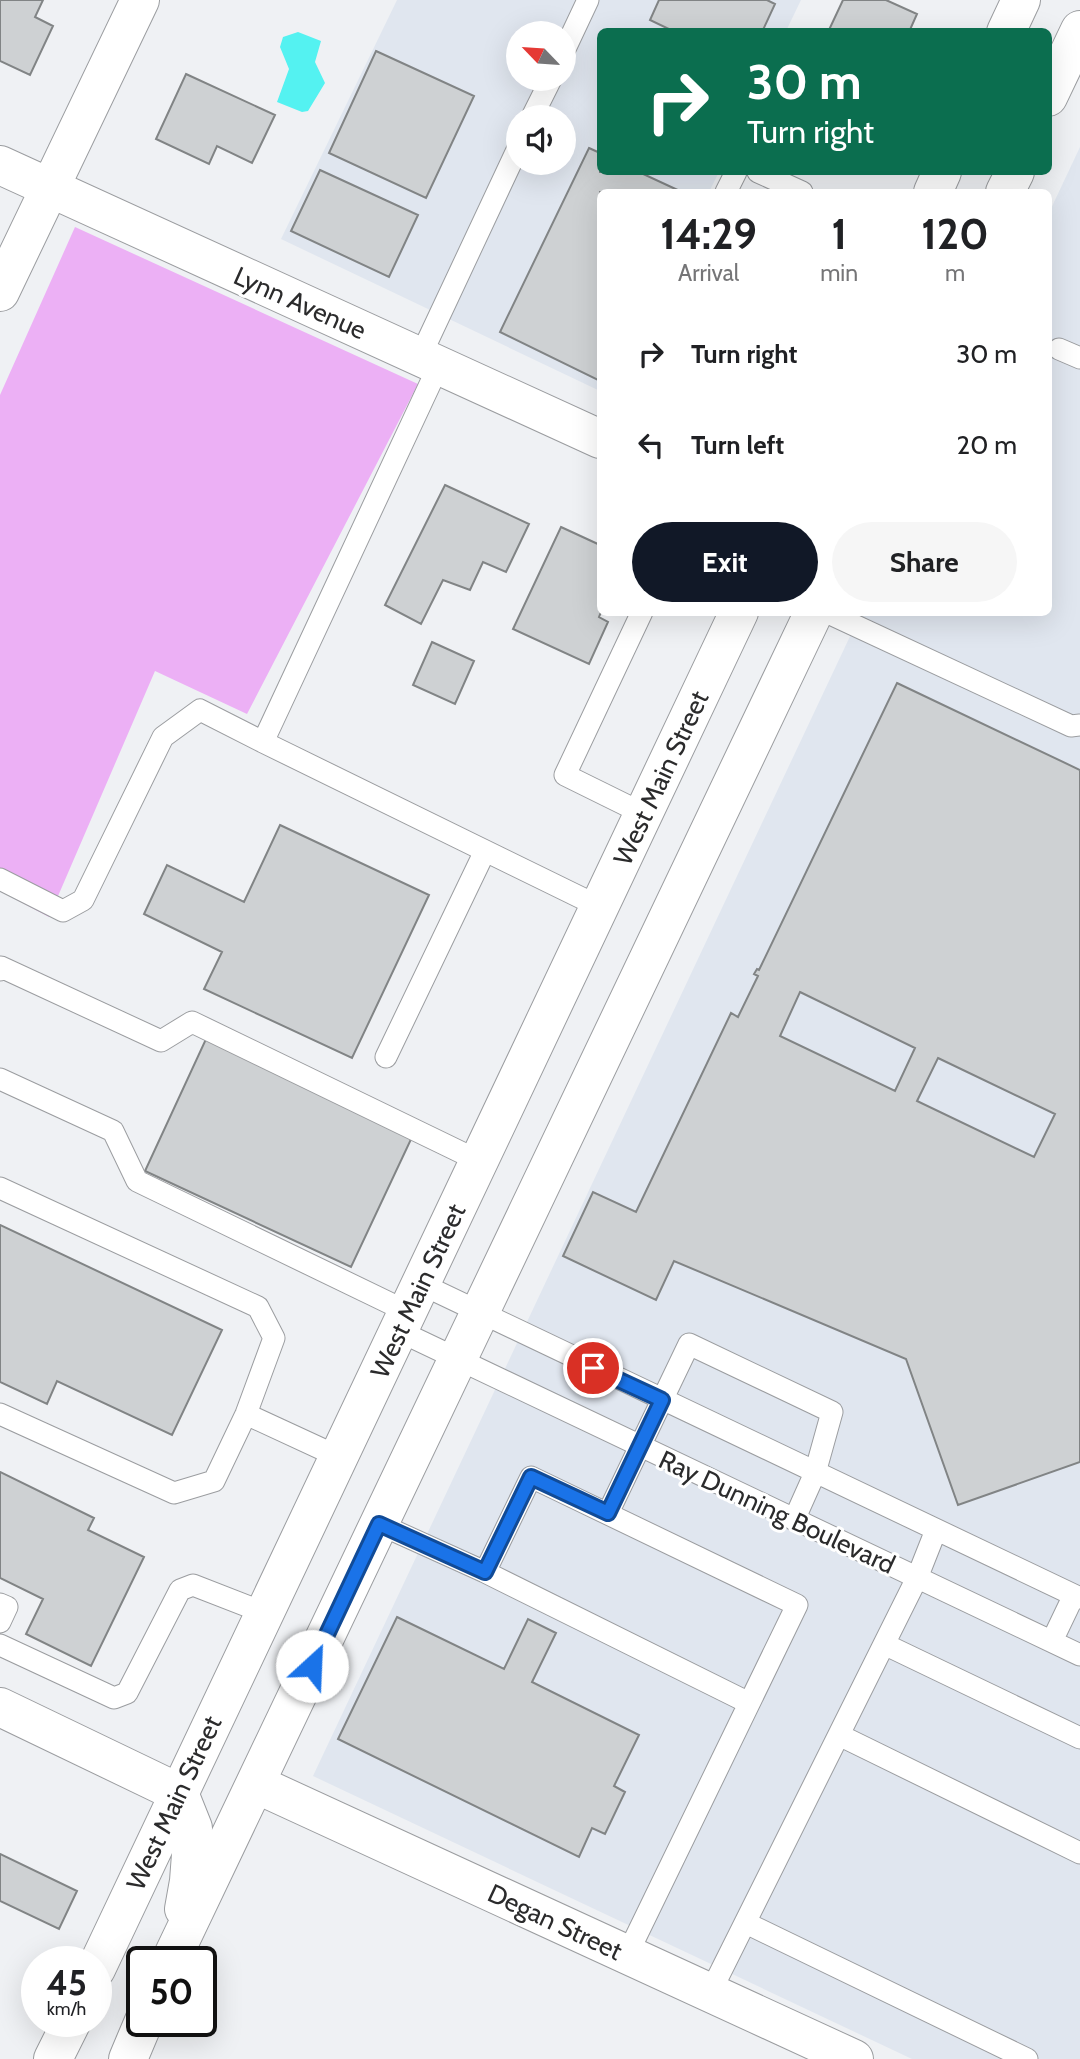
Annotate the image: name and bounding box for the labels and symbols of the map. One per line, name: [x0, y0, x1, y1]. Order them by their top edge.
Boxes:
north arrow: [506, 21, 576, 91]
street label: Lynn Avenue: [229, 260, 371, 346]
street label: West Main Street: [607, 686, 715, 870]
street label: West Main Street: [364, 1199, 472, 1383]
pin: [563, 1338, 623, 1398]
street label: Ray Dunning Boulevard: [654, 1443, 900, 1581]
position arrow: [275, 1629, 349, 1703]
street label: West Main Street: [120, 1711, 228, 1895]
street label: Degan Street: [483, 1877, 628, 1967]
speed limit sign: 50: [126, 1946, 217, 2037]

